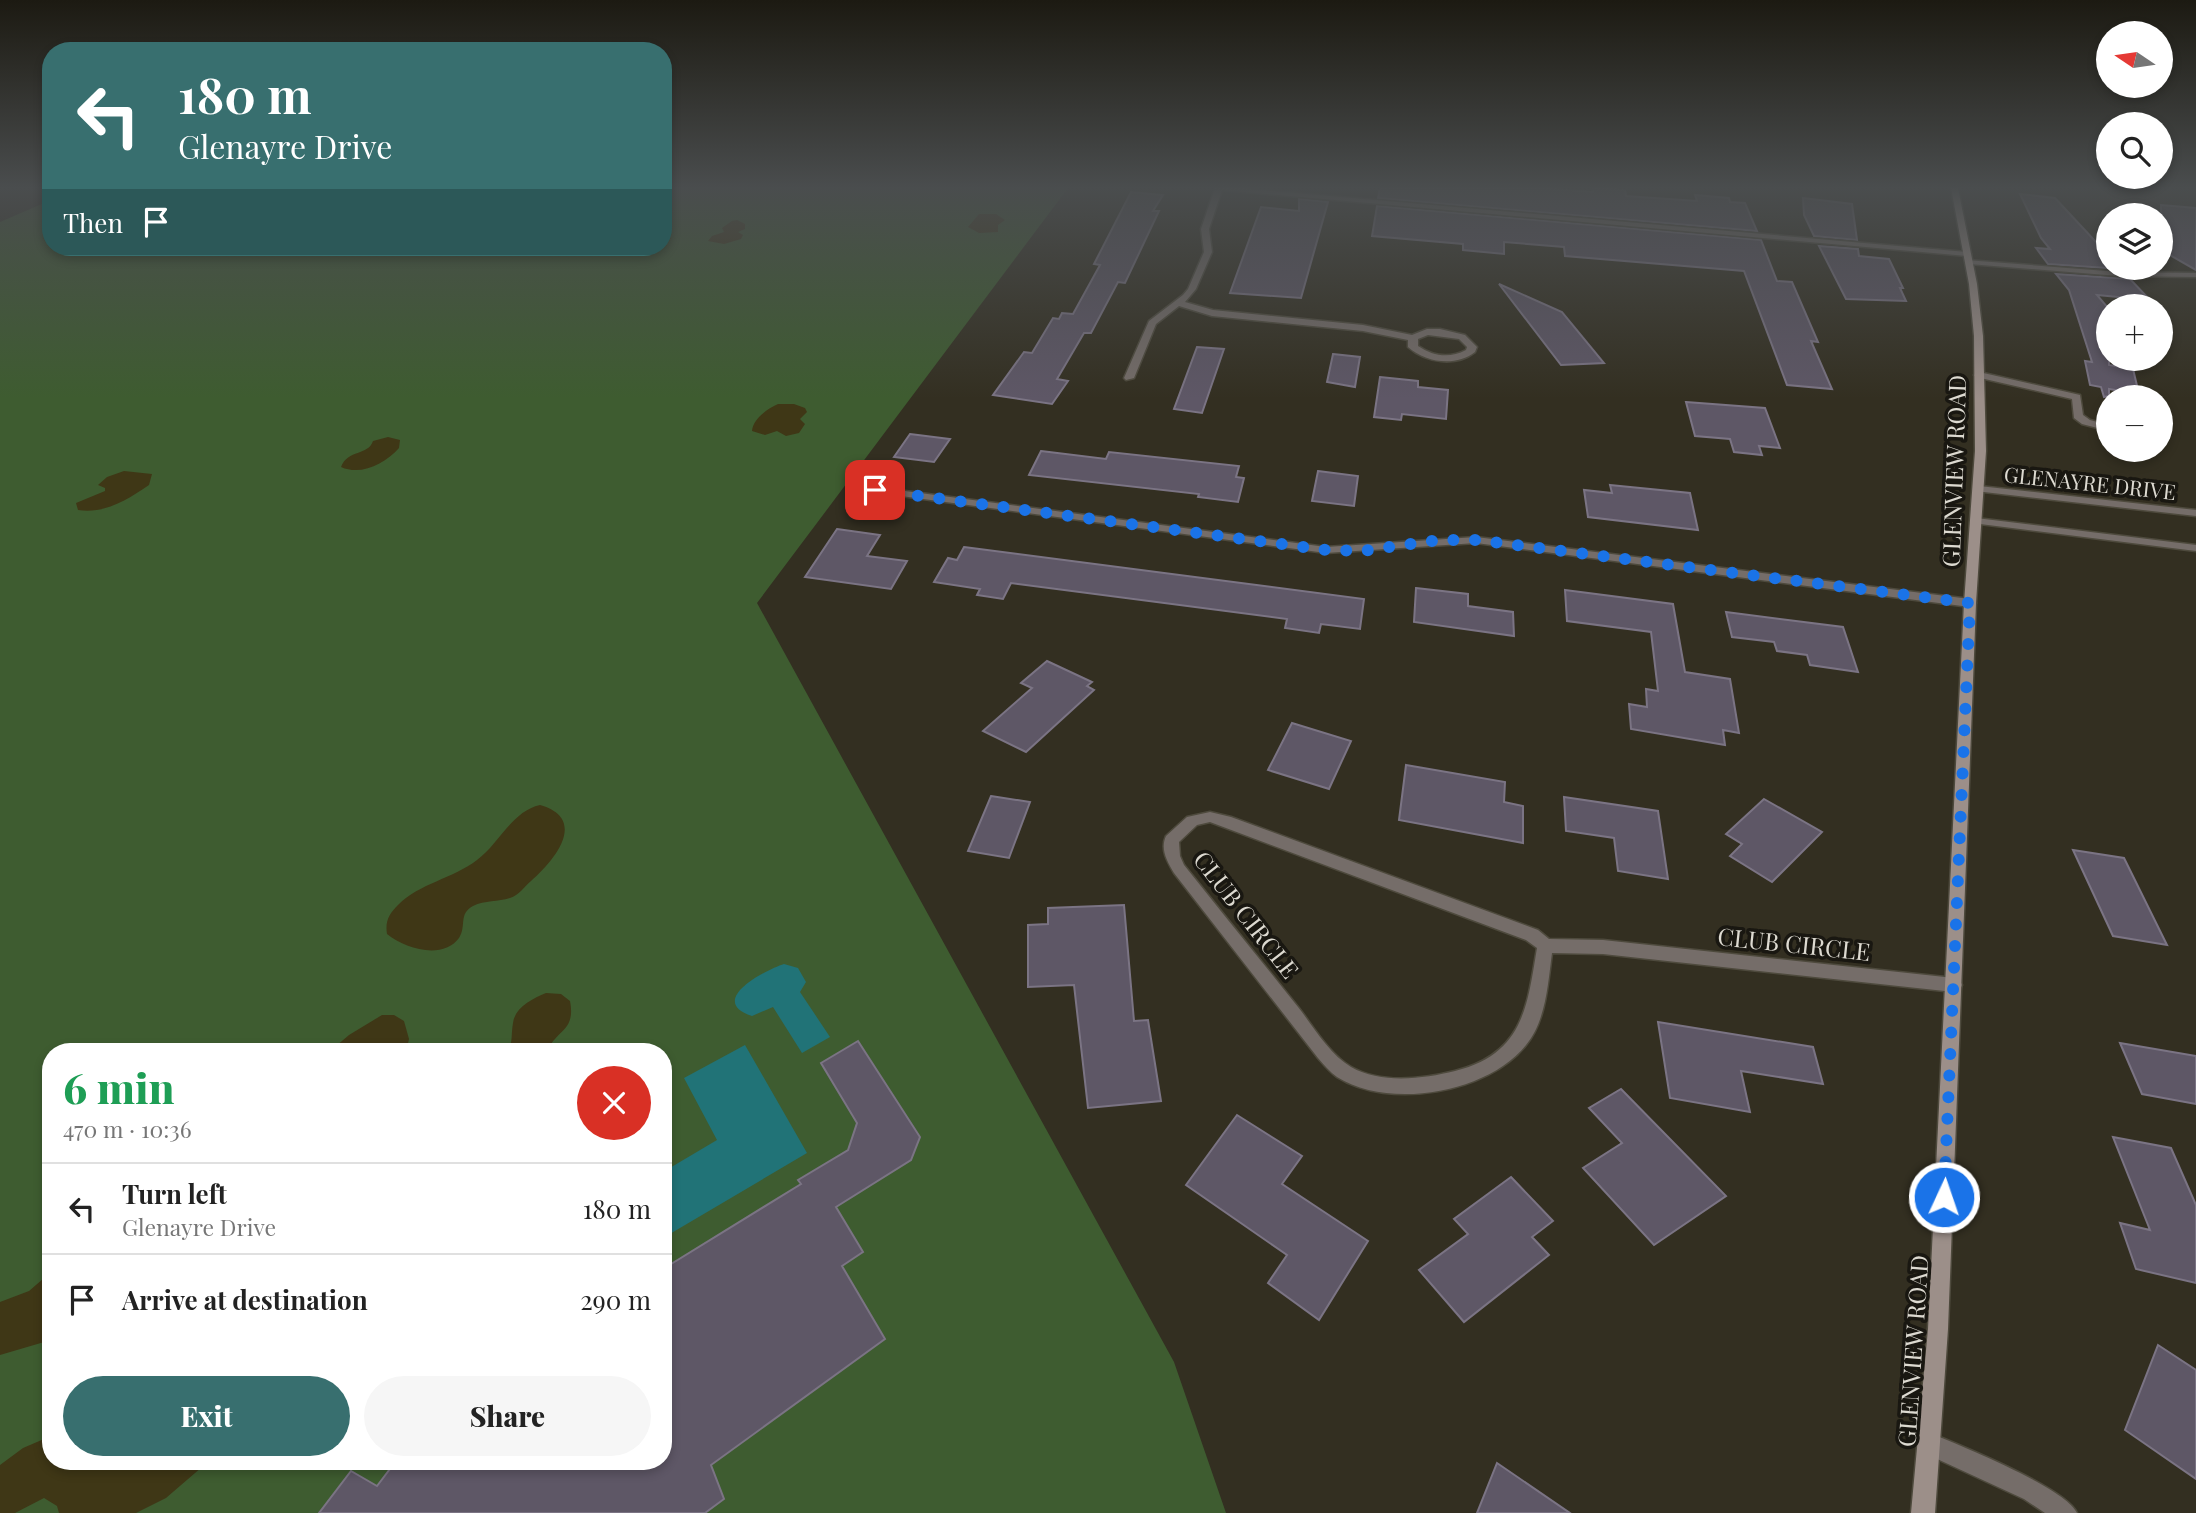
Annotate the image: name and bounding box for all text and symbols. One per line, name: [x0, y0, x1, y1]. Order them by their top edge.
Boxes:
north arrow: [2096, 21, 2174, 98]
map controls: [2096, 21, 2173, 462]
text: 180 m: [178, 61, 312, 126]
icon: left: [63, 70, 154, 161]
button: search: [2096, 112, 2173, 189]
text: Glenayre Drive: [178, 124, 392, 167]
icon: arrive: [137, 203, 175, 241]
button: layers: [2096, 203, 2173, 280]
text: Then: [63, 205, 123, 240]
button: +: [2096, 294, 2173, 371]
street label: GLENVIEW ROAD: [1934, 374, 1972, 568]
button: −: [2096, 385, 2173, 462]
street label: GLENAYRE DRIVE: [2003, 459, 2177, 505]
pin: [845, 460, 905, 520]
icon: arrive: [856, 471, 894, 509]
street label: CLUB CIRCLE: [1187, 844, 1307, 984]
street label: CLUB CIRCLE: [1716, 919, 1872, 967]
text: 6 min: [63, 1059, 175, 1115]
button: close: [577, 1066, 651, 1140]
text: 470 m · 10:36: [63, 1113, 192, 1144]
position arrow: [1907, 1160, 1981, 1234]
text: Turn left: [122, 1176, 227, 1211]
icon: left: [63, 1190, 101, 1228]
text: 180 m: [583, 1191, 651, 1226]
text: Glenayre Drive: [122, 1211, 276, 1242]
street label: GLENVIEW ROAD: [1889, 1254, 1935, 1448]
icon: arrive: [63, 1281, 101, 1319]
text: Arrive at destination: [122, 1282, 368, 1317]
text: 290 m: [580, 1282, 651, 1317]
button: Exit: [63, 1376, 350, 1456]
button: Share: [364, 1376, 651, 1456]

